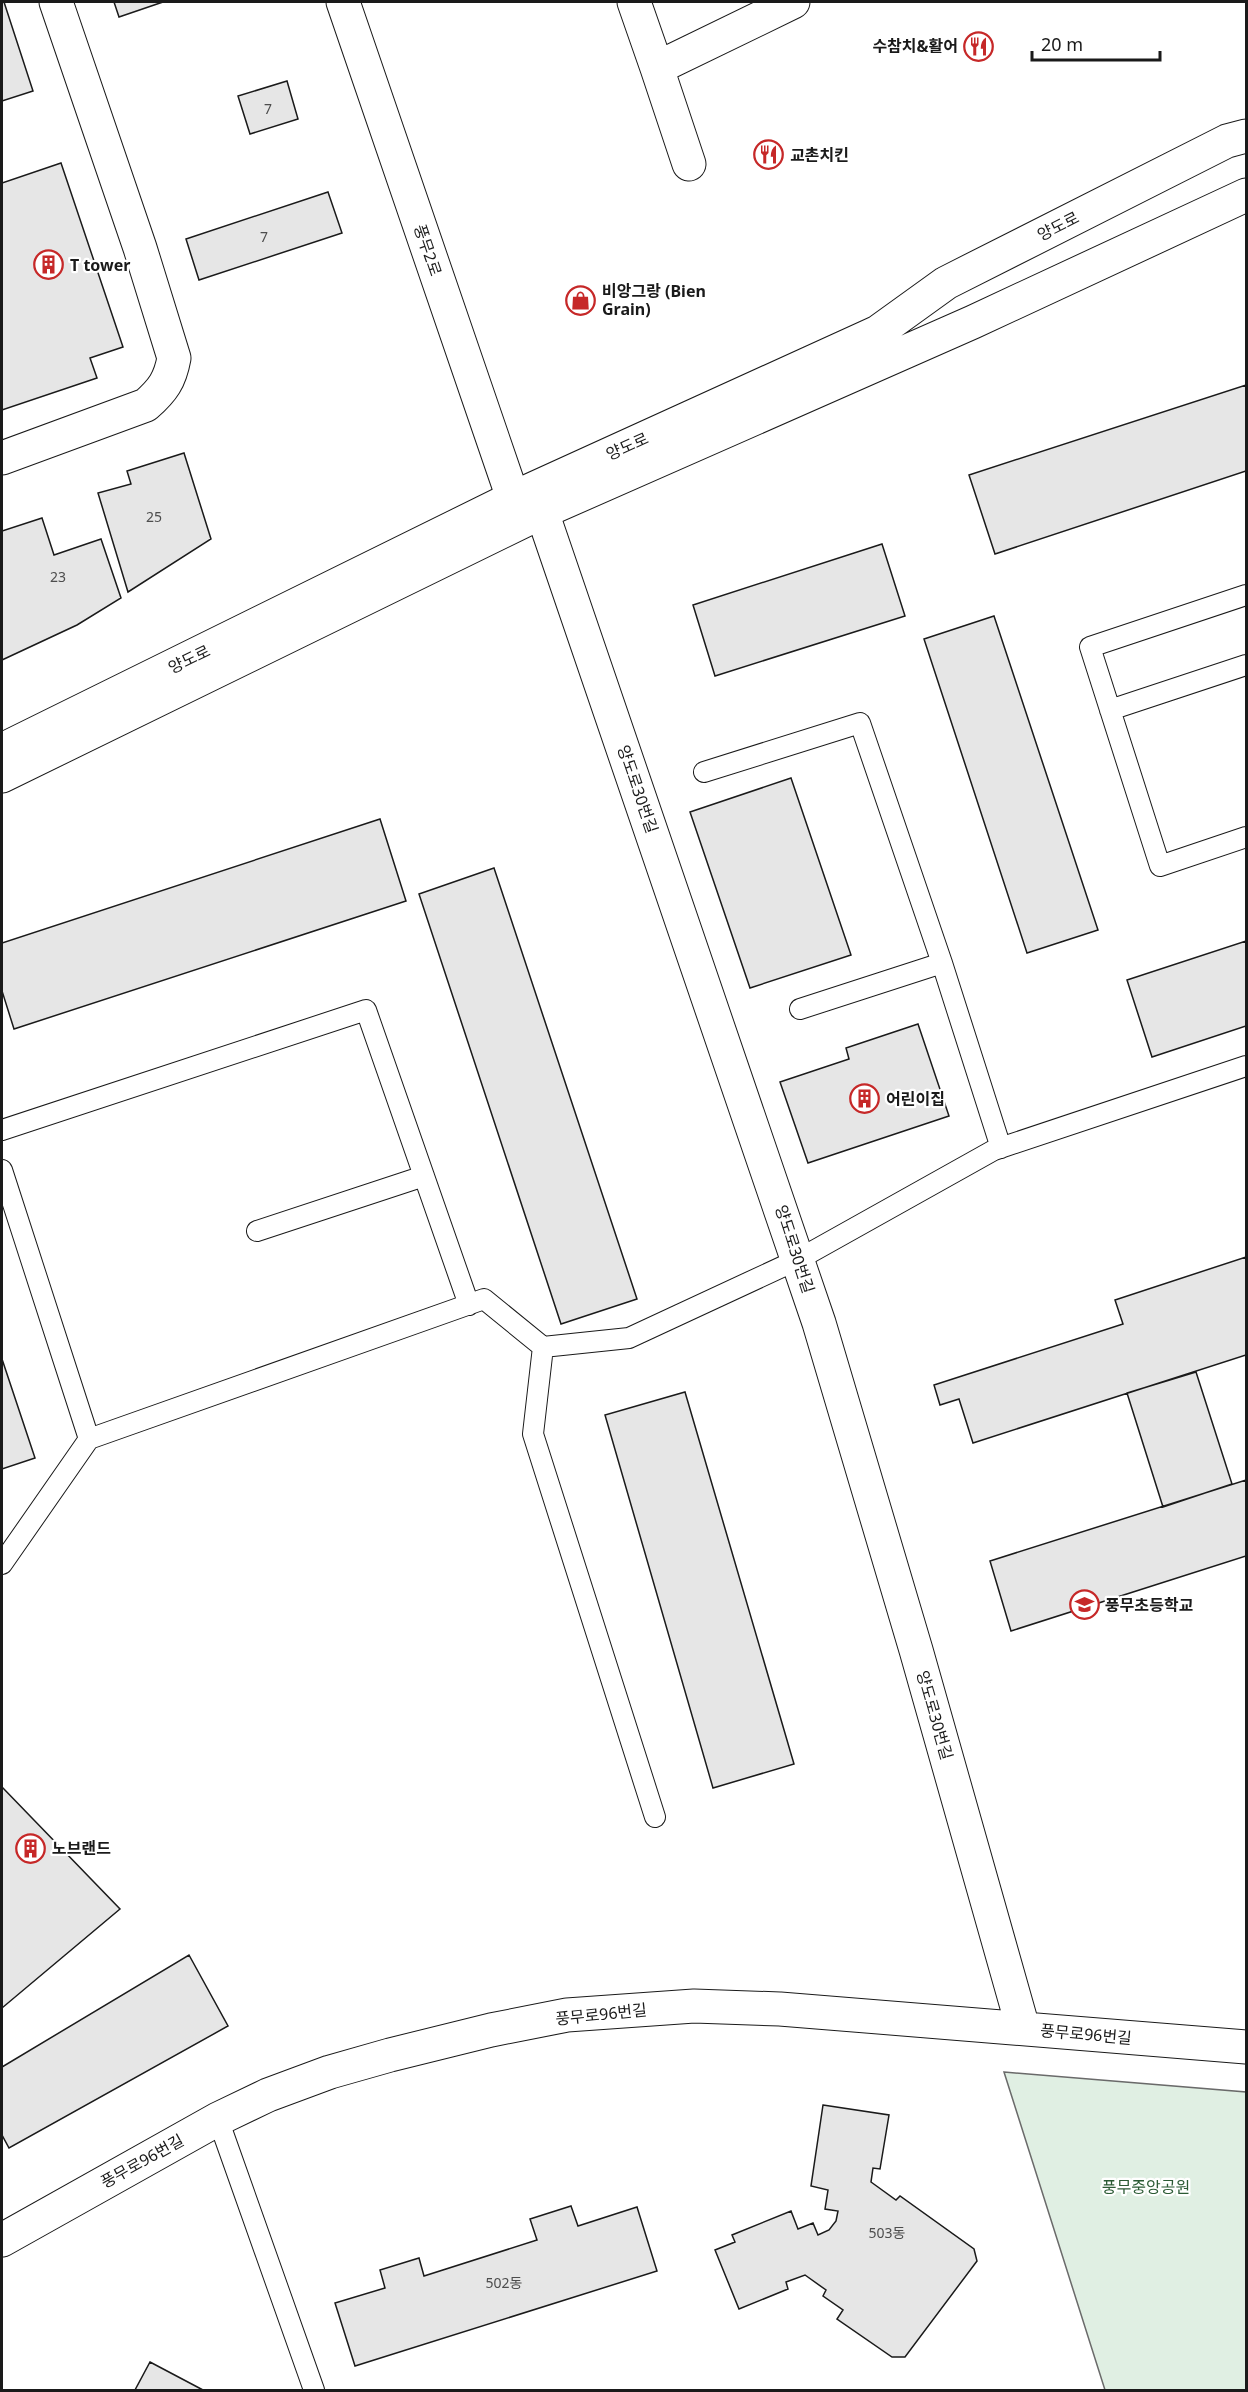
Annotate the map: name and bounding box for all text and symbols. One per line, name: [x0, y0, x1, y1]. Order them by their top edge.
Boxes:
scale bar: [1032, 24, 1160, 62]
restaurant icon: 수참치&활어: [963, 30, 995, 62]
text: 20 m: [1041, 32, 1083, 56]
place label: 수참치&활어: [872, 35, 958, 57]
house number: 7: [264, 99, 272, 118]
restaurant icon: 교촌치킨: [753, 139, 785, 171]
place label: 교촌치킨: [790, 144, 849, 166]
street label: 양도로: [1033, 206, 1083, 246]
street label: 풍무2로: [409, 221, 447, 279]
house number: 7: [260, 227, 268, 246]
building icon: T tower: [33, 249, 65, 281]
place label: T tower: [70, 254, 130, 276]
place label: 비앙그랑 (Bien Grain): [602, 280, 706, 320]
shop icon: 비앙그랑 (Bien Grain): [565, 284, 597, 316]
street label: 양도로: [602, 427, 652, 465]
house number: 25: [146, 507, 162, 526]
house number: 23: [50, 567, 66, 586]
street label: 양도로: [164, 639, 214, 679]
street label: 양도로30번길: [613, 742, 663, 836]
building icon: 어린이집: [849, 1083, 881, 1115]
place label: 어린이집: [886, 1088, 945, 1110]
street label: 양도로30번길: [770, 1202, 820, 1296]
school or university icon: 풍무초등학교: [1068, 1589, 1100, 1621]
place label: 풍무초등학교: [1105, 1594, 1194, 1616]
street label: 양도로30번길: [912, 1668, 958, 1762]
building icon: 노브랜드: [15, 1832, 47, 1864]
place label: 노브랜드: [52, 1837, 111, 1859]
street label: 풍무로96번길: [554, 1998, 648, 2030]
street label: 풍무로96번길: [1039, 2019, 1133, 2049]
street label: 풍무로96번길: [96, 2129, 188, 2193]
park label: 풍무중앙공원: [1102, 2176, 1190, 2198]
house number: 503동: [869, 2223, 906, 2242]
house number: 502동: [486, 2273, 523, 2292]

